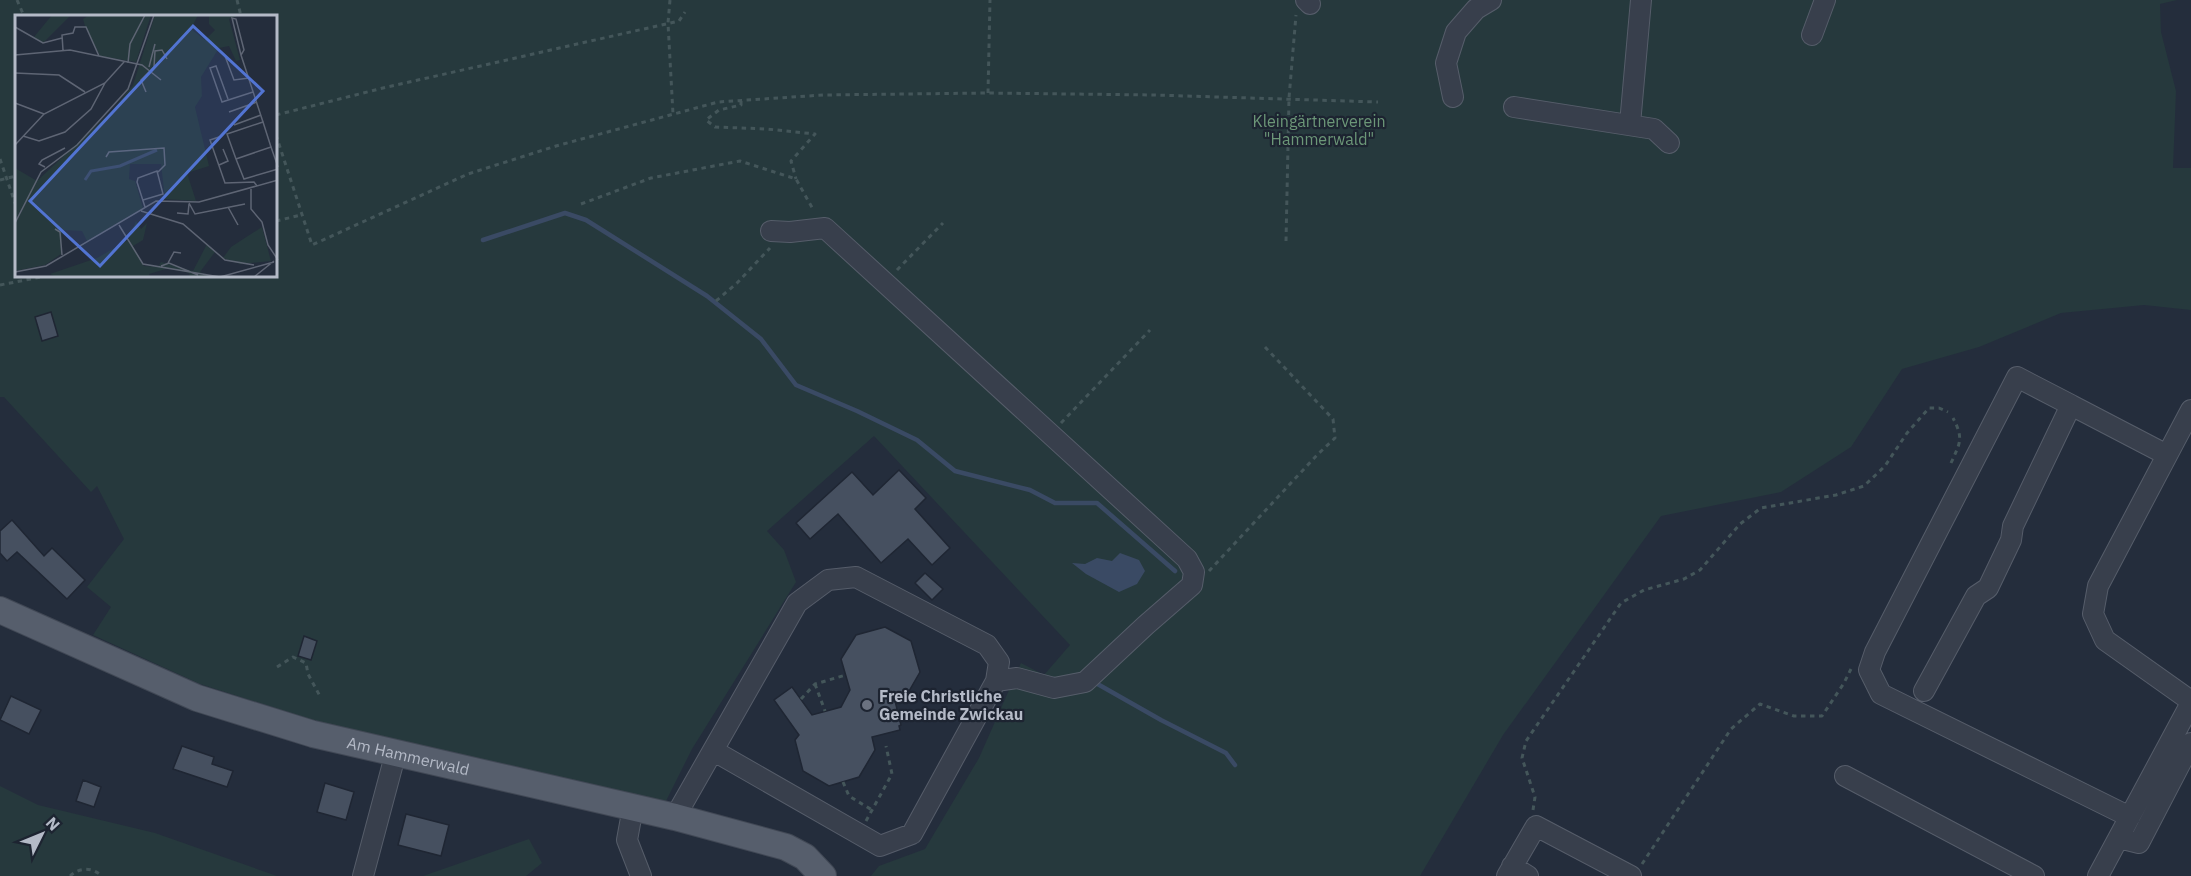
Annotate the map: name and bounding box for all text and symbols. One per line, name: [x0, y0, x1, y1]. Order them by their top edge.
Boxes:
inset map: [15, 15, 278, 278]
park label: Kleingärtnerverein "Hammerwald": [1253, 111, 1385, 149]
place label: Freie Christliche Gemeinde Zwickau: [879, 686, 1023, 724]
marker: Freie Christliche Gemeinde Zwickau: [860, 698, 874, 712]
street label: Am Hammerwald: [345, 732, 471, 780]
north arrow: [12, 804, 72, 864]
text: N: [42, 813, 64, 835]

